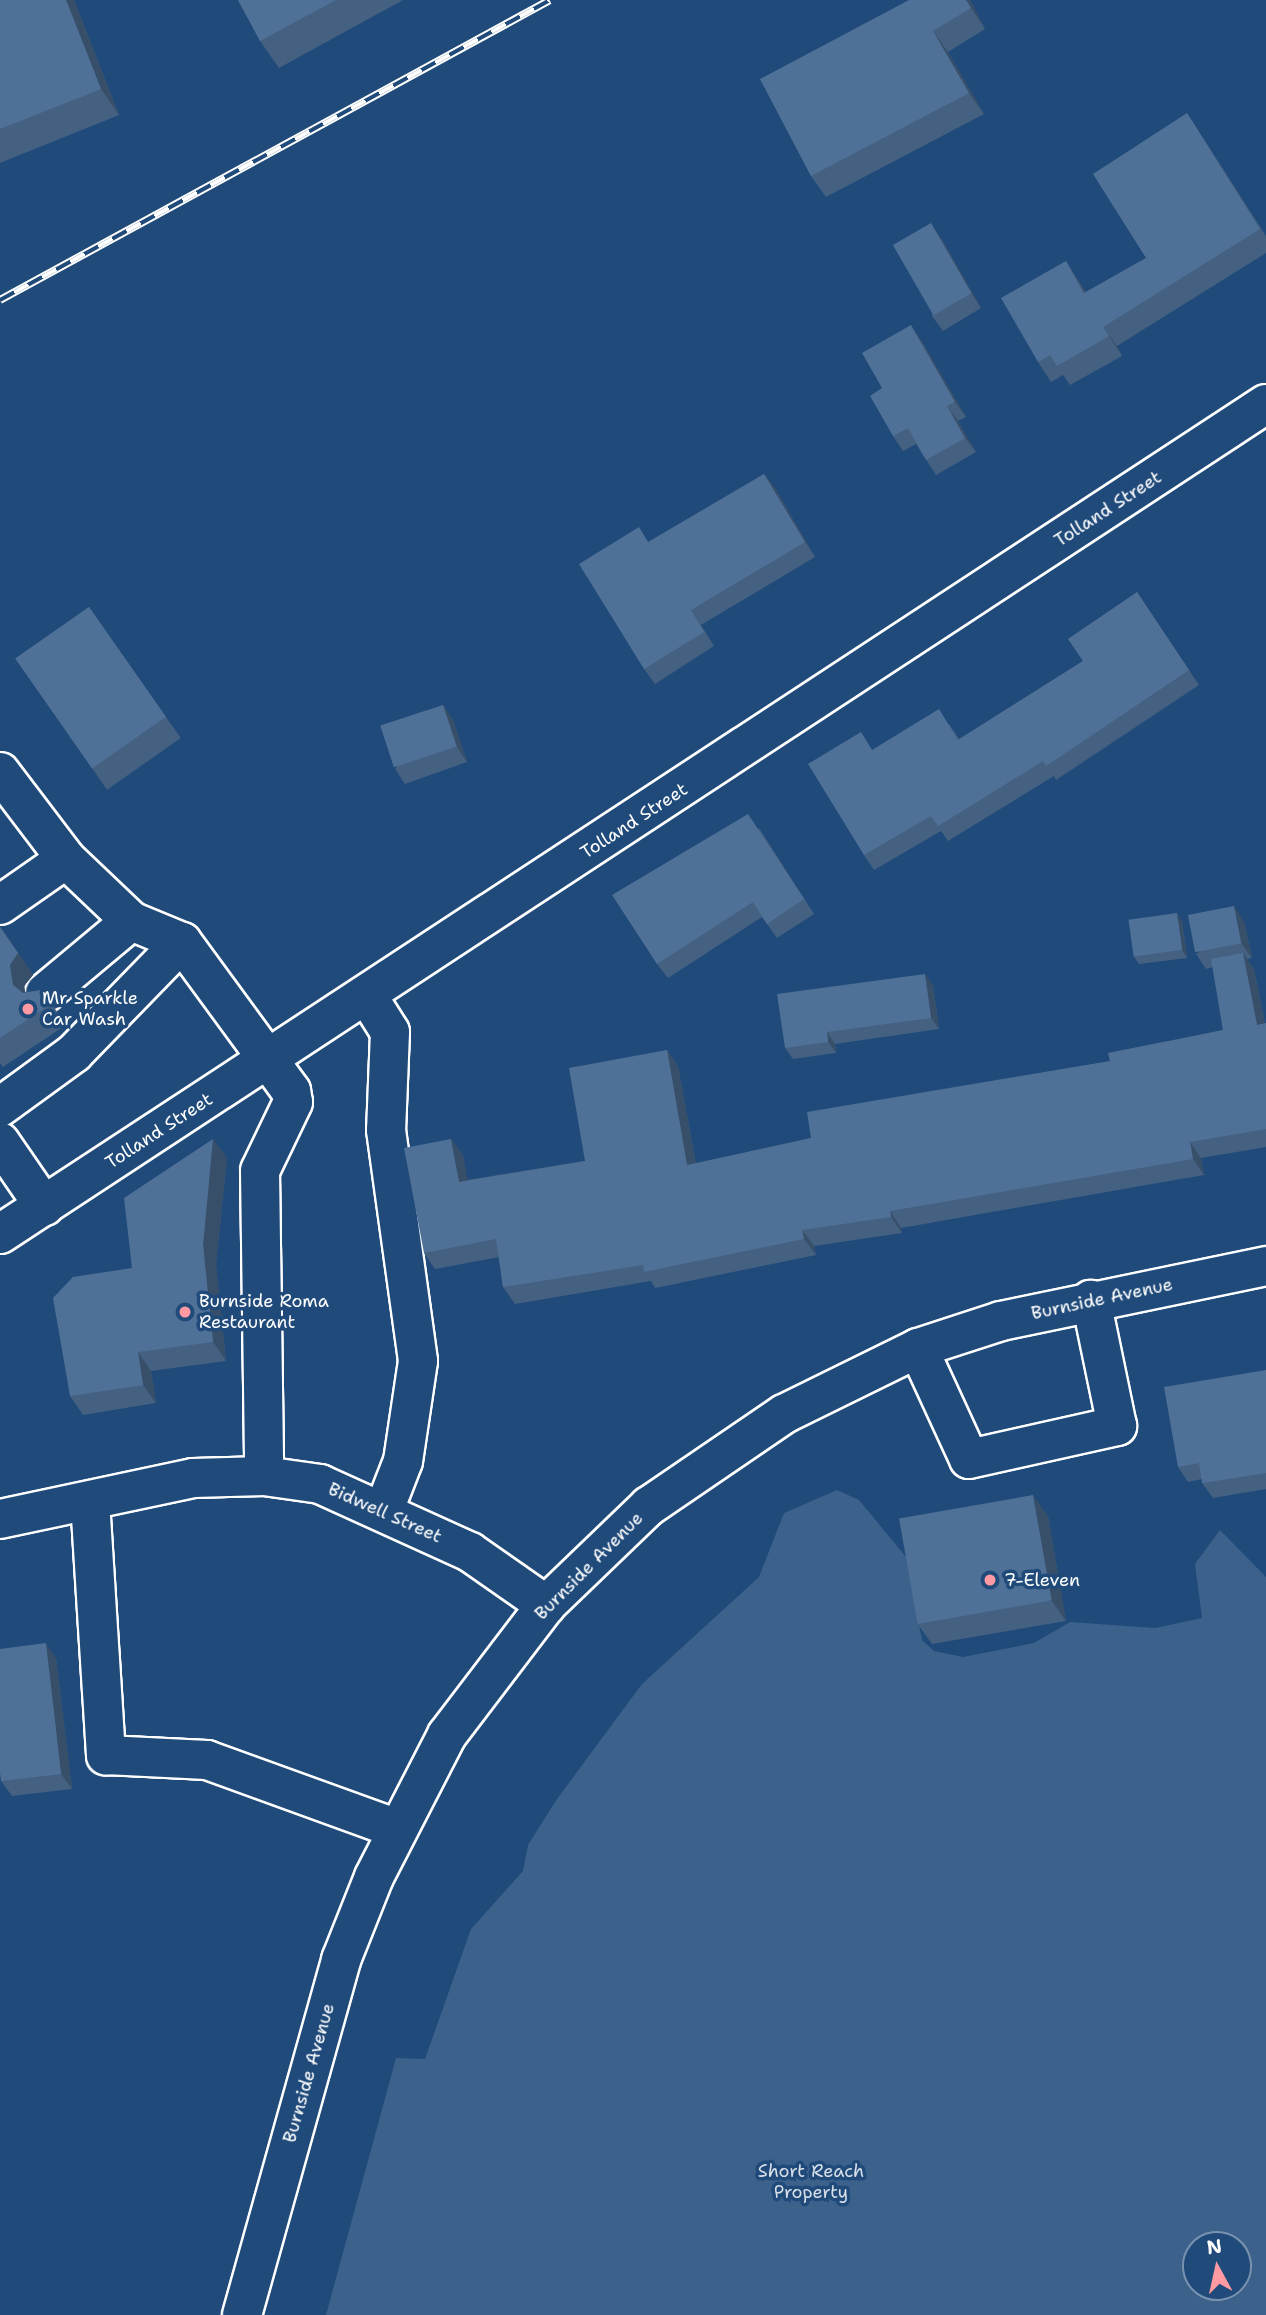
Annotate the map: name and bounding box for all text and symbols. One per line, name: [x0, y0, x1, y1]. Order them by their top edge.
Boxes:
street label: Tolland Street: [1050, 466, 1166, 552]
street label: Tolland Street: [576, 778, 692, 864]
place label: Mr Sparkle Car Wash: [42, 988, 138, 1030]
marker: Mr Sparkle Car Wash: [20, 1001, 36, 1017]
street label: Tolland Street: [101, 1088, 217, 1174]
street label: Burnside Avenue: [1029, 1273, 1175, 1325]
place label: Burnside Roma Restaurant: [199, 1291, 329, 1334]
marker: Burnside Roma Restaurant: [177, 1304, 193, 1320]
street label: Bidwell Street: [325, 1478, 445, 1548]
street label: Burnside Avenue: [530, 1507, 648, 1625]
place label: 7-Eleven: [1004, 1569, 1080, 1591]
marker: 7-Eleven: [982, 1572, 998, 1588]
street label: Burnside Avenue: [279, 2001, 339, 2145]
park label: Short Reach Property: [758, 2161, 864, 2204]
north arrow: [1182, 2231, 1252, 2301]
text: N: [1205, 2233, 1223, 2260]

